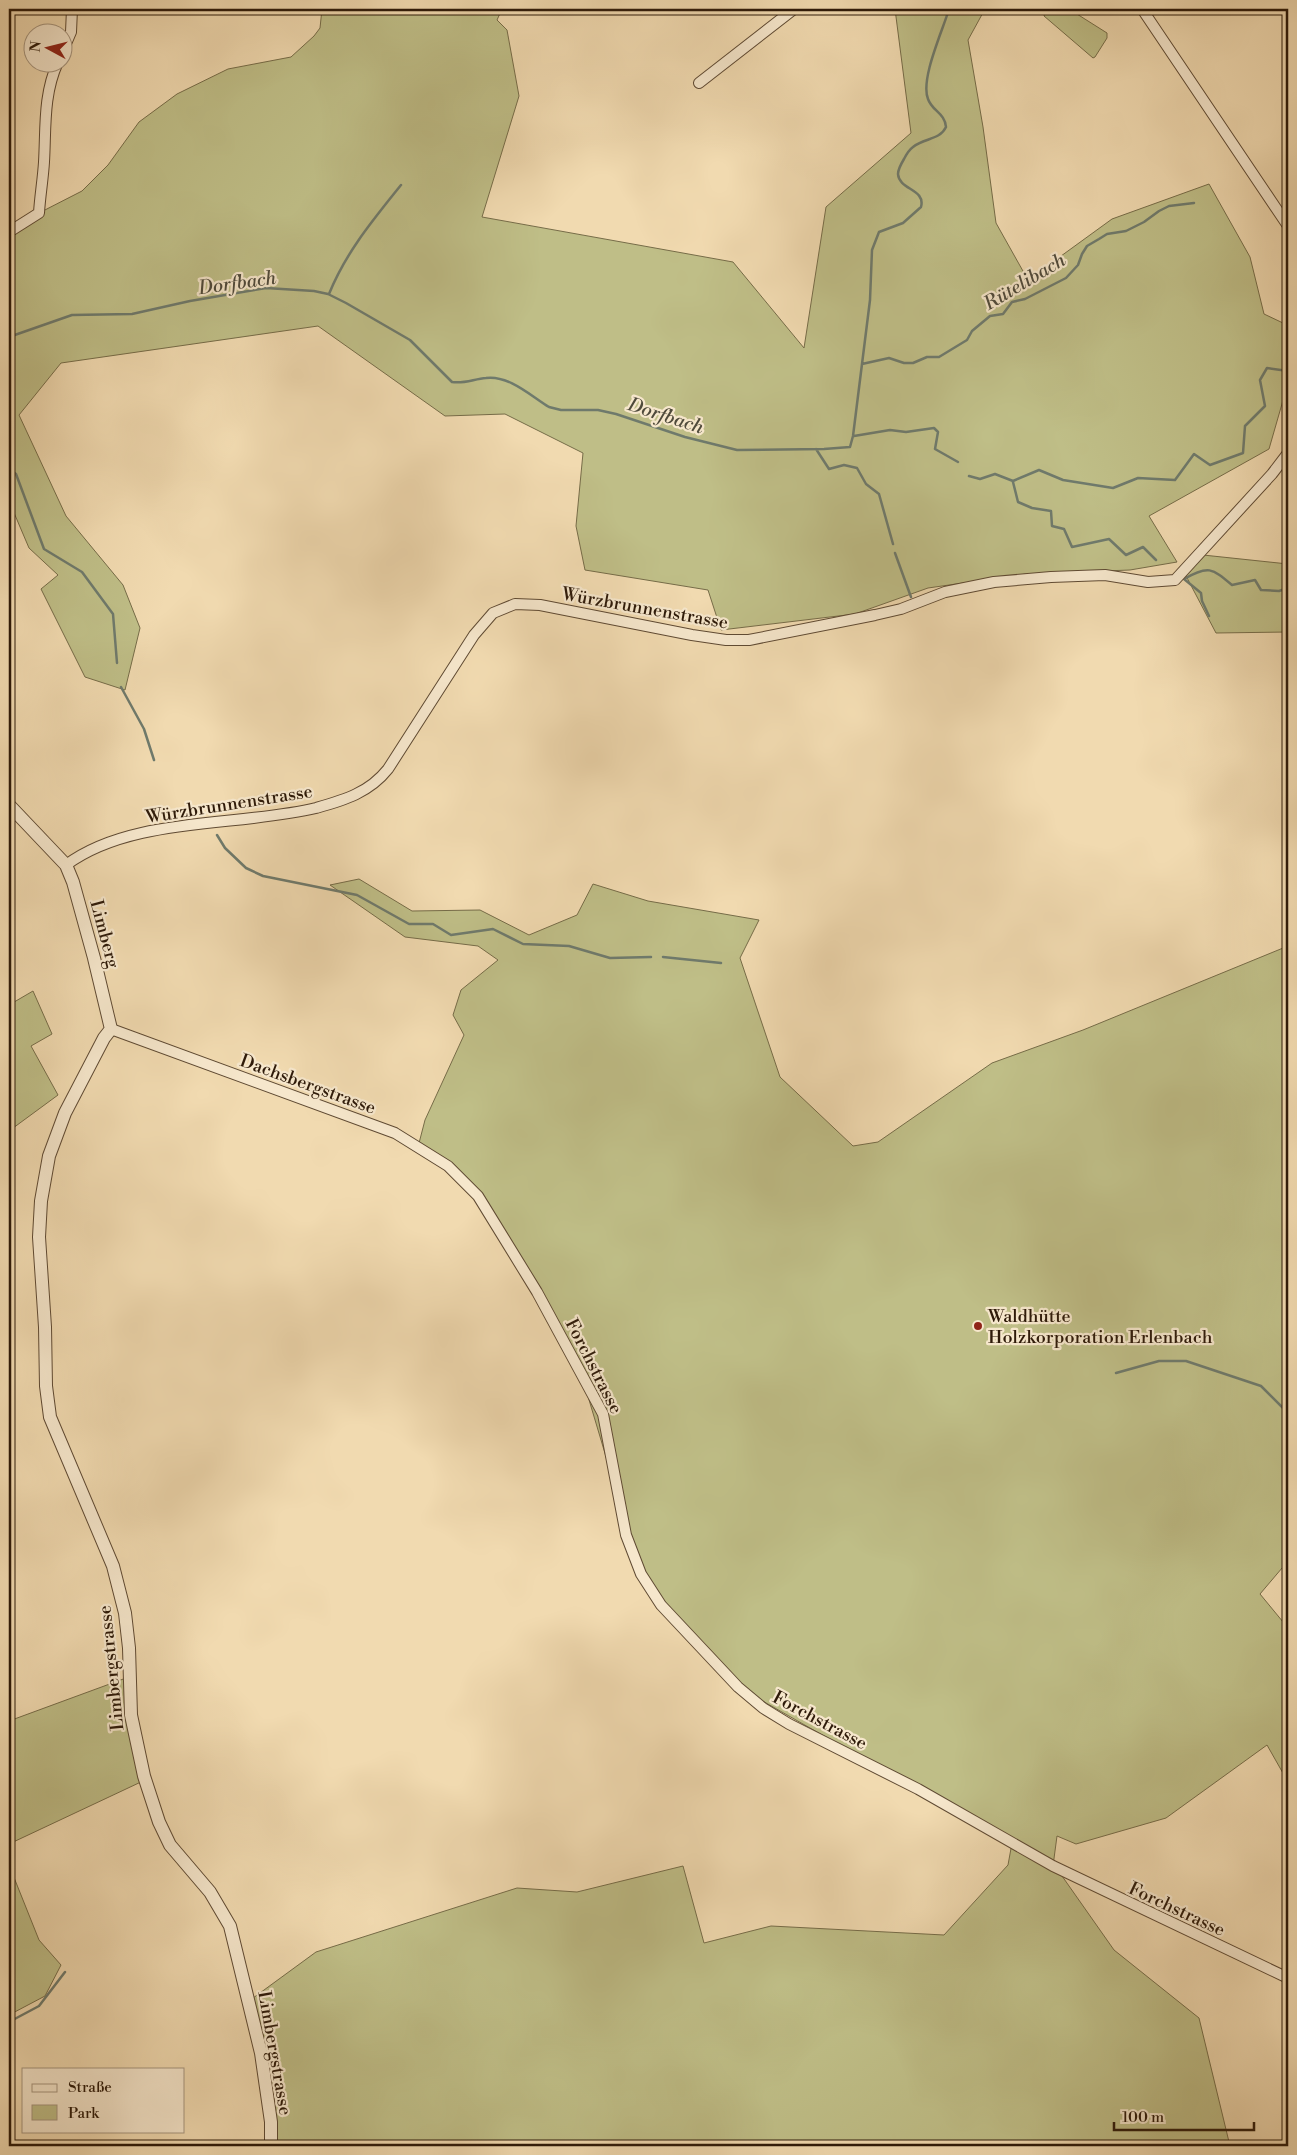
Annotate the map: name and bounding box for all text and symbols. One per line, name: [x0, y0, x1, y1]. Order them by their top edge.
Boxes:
north arrow: [22, 22, 72, 72]
text: N: [26, 40, 46, 53]
water label: Rütelibach: [978, 248, 1070, 316]
water label: Dorfbach: [196, 266, 278, 300]
water label: Dorfbach: [624, 392, 707, 440]
street label: Würzbrunnenstrasse: [559, 582, 730, 634]
street label: Würzbrunnenstrasse: [143, 780, 314, 829]
street label: Limberg: [84, 897, 125, 972]
street label: Dachsbergstrasse: [237, 1049, 379, 1120]
place label: Waldhütte Holzkorporation Erlenbach: [987, 1305, 1213, 1349]
street label: Forchstrasse: [560, 1315, 627, 1418]
marker: Waldhütte Holzkorporation Erlenbach: [972, 1320, 984, 1332]
street label: Limbergstrasse: [93, 1604, 130, 1732]
street label: Forchstrasse: [768, 1686, 871, 1755]
street label: Forchstrasse: [1125, 1877, 1229, 1942]
street label: Limbergstrasse: [252, 1989, 297, 2117]
legend: [22, 2068, 185, 2132]
text: Straße: [68, 2078, 112, 2097]
scale bar: [1114, 2100, 1254, 2132]
text: Park: [68, 2104, 100, 2123]
text: 100 m: [1122, 2108, 1164, 2127]

